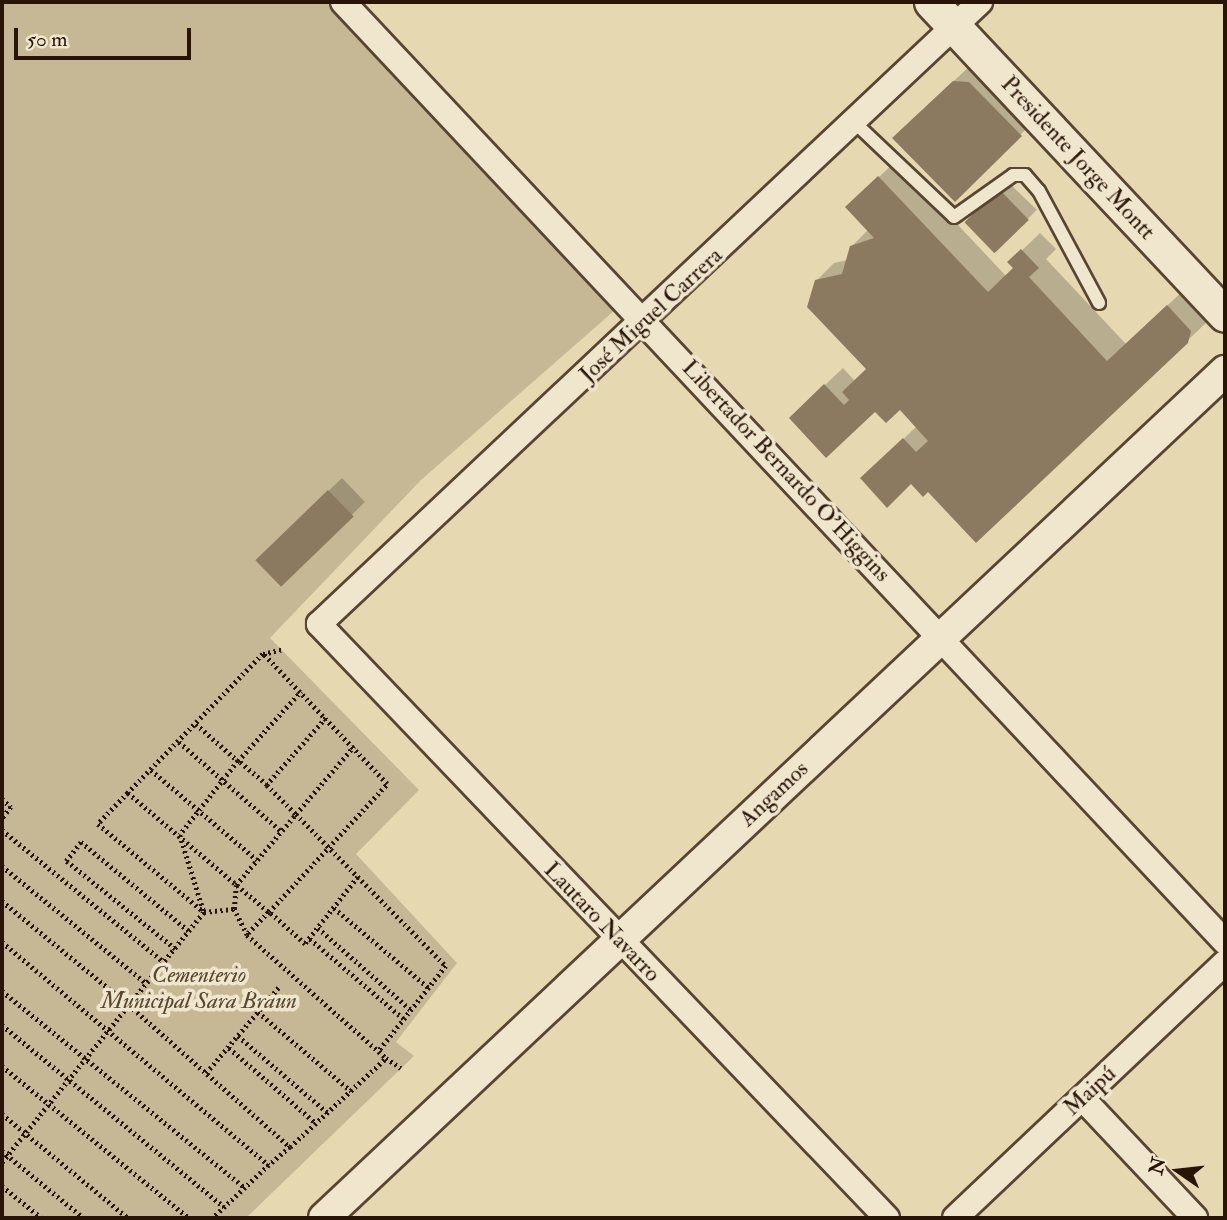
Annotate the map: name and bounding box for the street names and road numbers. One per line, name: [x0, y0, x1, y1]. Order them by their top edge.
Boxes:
street label: Presidente Jorge Montt: [995, 70, 1161, 246]
street label: José Miguel Carrera: [574, 242, 728, 388]
street label: Libertador Bernardo O'Higgins: [676, 354, 896, 588]
street label: Angamos: [734, 755, 814, 833]
street label: Lautaro Navarro: [538, 856, 666, 988]
street label: Maipú: [1058, 1060, 1122, 1122]

